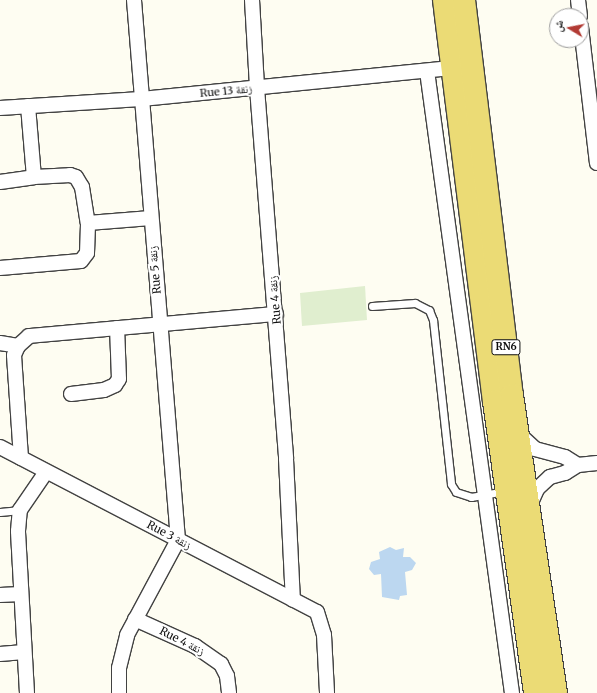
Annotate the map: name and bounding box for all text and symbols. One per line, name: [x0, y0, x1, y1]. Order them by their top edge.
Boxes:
north arrow: [549, 8, 589, 48]
text: ش: [550, 19, 566, 33]
street label: Rue 13 زنقة: [199, 82, 253, 100]
street label: Rue 5 زنقة: [146, 245, 164, 295]
street label: Rue 4 زنقة: [266, 275, 284, 325]
road number: RN6: [491, 339, 521, 355]
street label: Rue 3 زنقة: [145, 518, 193, 552]
street label: Rue 4 زنقة: [157, 624, 207, 658]

